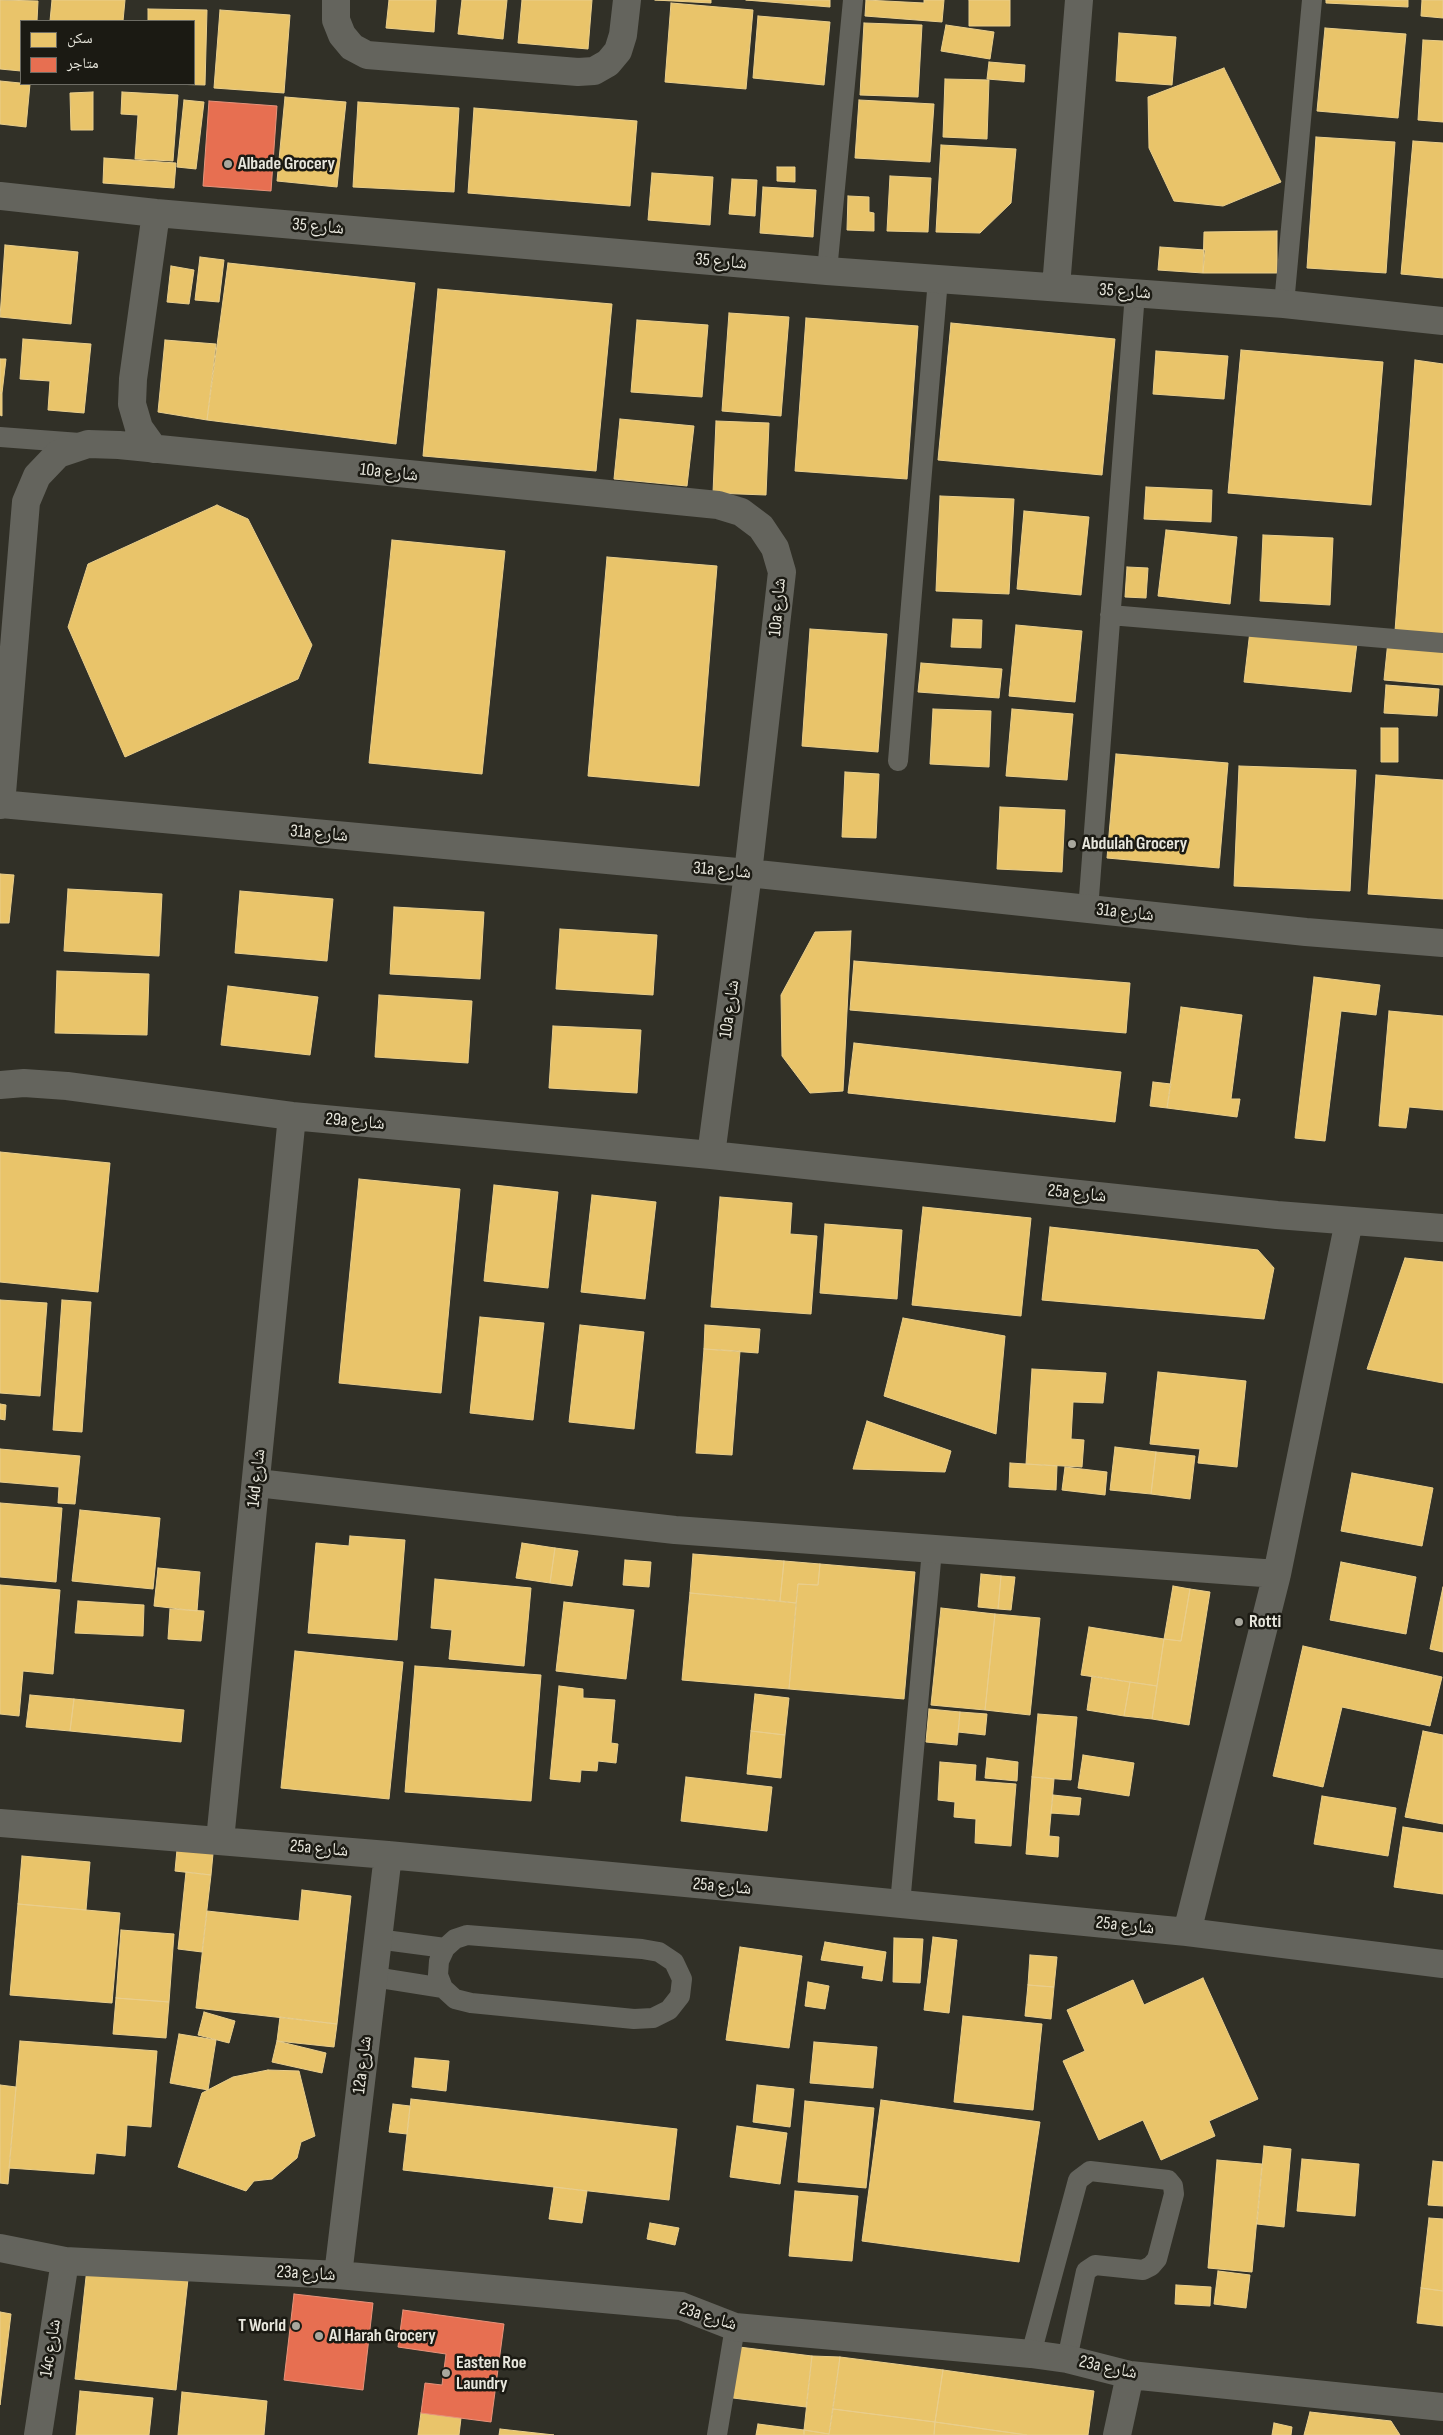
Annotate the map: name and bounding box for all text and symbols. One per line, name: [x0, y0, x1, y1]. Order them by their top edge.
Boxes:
legend: [20, 20, 195, 85]
text: سكن: [67, 29, 93, 48]
text: متاجر: [67, 54, 99, 73]
place label: Albade Grocery: [238, 153, 335, 175]
marker: Albade Grocery: [222, 158, 234, 170]
street label: شارع 35: [291, 214, 345, 240]
street label: شارع 35: [694, 249, 748, 275]
street label: شارع 35: [1098, 279, 1152, 305]
street label: 10a شارع: [359, 459, 419, 487]
street label: 10a شارع: [765, 577, 791, 637]
street label: 31a شارع: [289, 821, 349, 847]
place label: Abdulah Grocery: [1082, 833, 1187, 855]
marker: Abdulah Grocery: [1066, 838, 1078, 850]
street label: 31a شارع: [692, 858, 752, 884]
street label: 31a شارع: [1095, 899, 1155, 927]
street label: 10a شارع: [715, 979, 745, 1039]
street label: 29a شارع: [324, 1109, 386, 1135]
street label: 25a شارع: [1047, 1180, 1107, 1208]
street label: 14d شارع: [243, 1448, 271, 1508]
place label: Rotti: [1249, 1611, 1281, 1633]
marker: Rotti: [1233, 1616, 1245, 1628]
street label: 25a شارع: [289, 1836, 349, 1862]
street label: 25a شارع: [692, 1874, 752, 1900]
street label: 25a شارع: [1095, 1912, 1155, 1940]
street label: 12a شارع: [349, 2035, 377, 2095]
street label: 23a شارع: [276, 2262, 336, 2286]
street label: 23a شارع: [677, 2298, 739, 2336]
place label: T World: [238, 2315, 286, 2337]
street label: 14c شارع: [36, 2318, 66, 2378]
marker: T World: [290, 2320, 302, 2332]
place label: Al Harah Grocery: [329, 2325, 436, 2347]
marker: Al Harah Grocery: [313, 2330, 325, 2342]
street label: 23a شارع: [1077, 2351, 1139, 2385]
place label: Easten Roe Laundry: [456, 2352, 526, 2394]
marker: Easten Roe Laundry: [440, 2367, 452, 2379]

